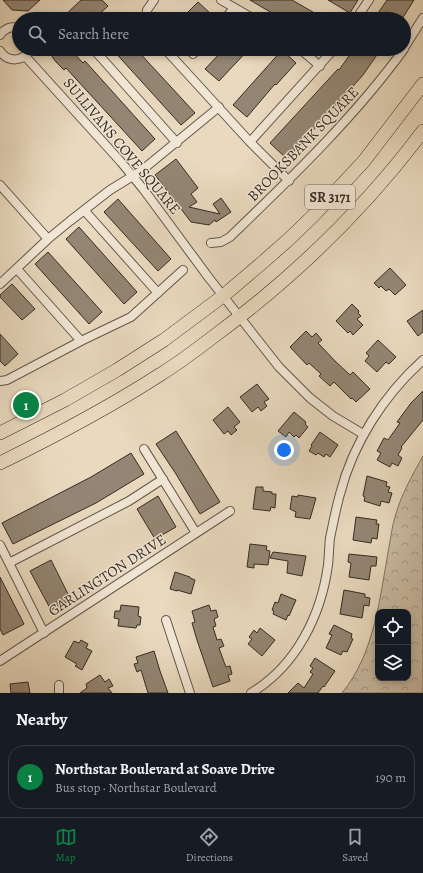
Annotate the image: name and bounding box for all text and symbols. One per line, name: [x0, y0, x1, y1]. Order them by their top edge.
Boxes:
search box: [12, 12, 411, 56]
icon: search: [26, 23, 48, 45]
text: Search here: [58, 24, 129, 44]
street label: SULLIVANS COVE SQUARE: [59, 73, 185, 219]
street label: BROOKSBANK SQUARE: [243, 82, 363, 206]
road number: SR 3171: [305, 185, 355, 209]
pin: 1: [13, 390, 39, 420]
your location: [274, 440, 294, 460]
street label: GARLINGTON DRIVE: [44, 529, 170, 621]
map controls: [375, 609, 411, 681]
button: locate: [375, 609, 411, 645]
button: layers: [375, 645, 411, 681]
text: Nearby: [16, 708, 67, 731]
text: Northstar Boulevard at Soave Drive: [55, 759, 275, 779]
text: 1: [28, 769, 32, 786]
text: 190 m: [375, 769, 406, 786]
text: Bus stop · Northstar Boulevard: [55, 779, 217, 796]
tab: Map: [55, 826, 77, 865]
tab: Directions: [186, 826, 233, 865]
tab: Saved: [342, 826, 368, 865]

